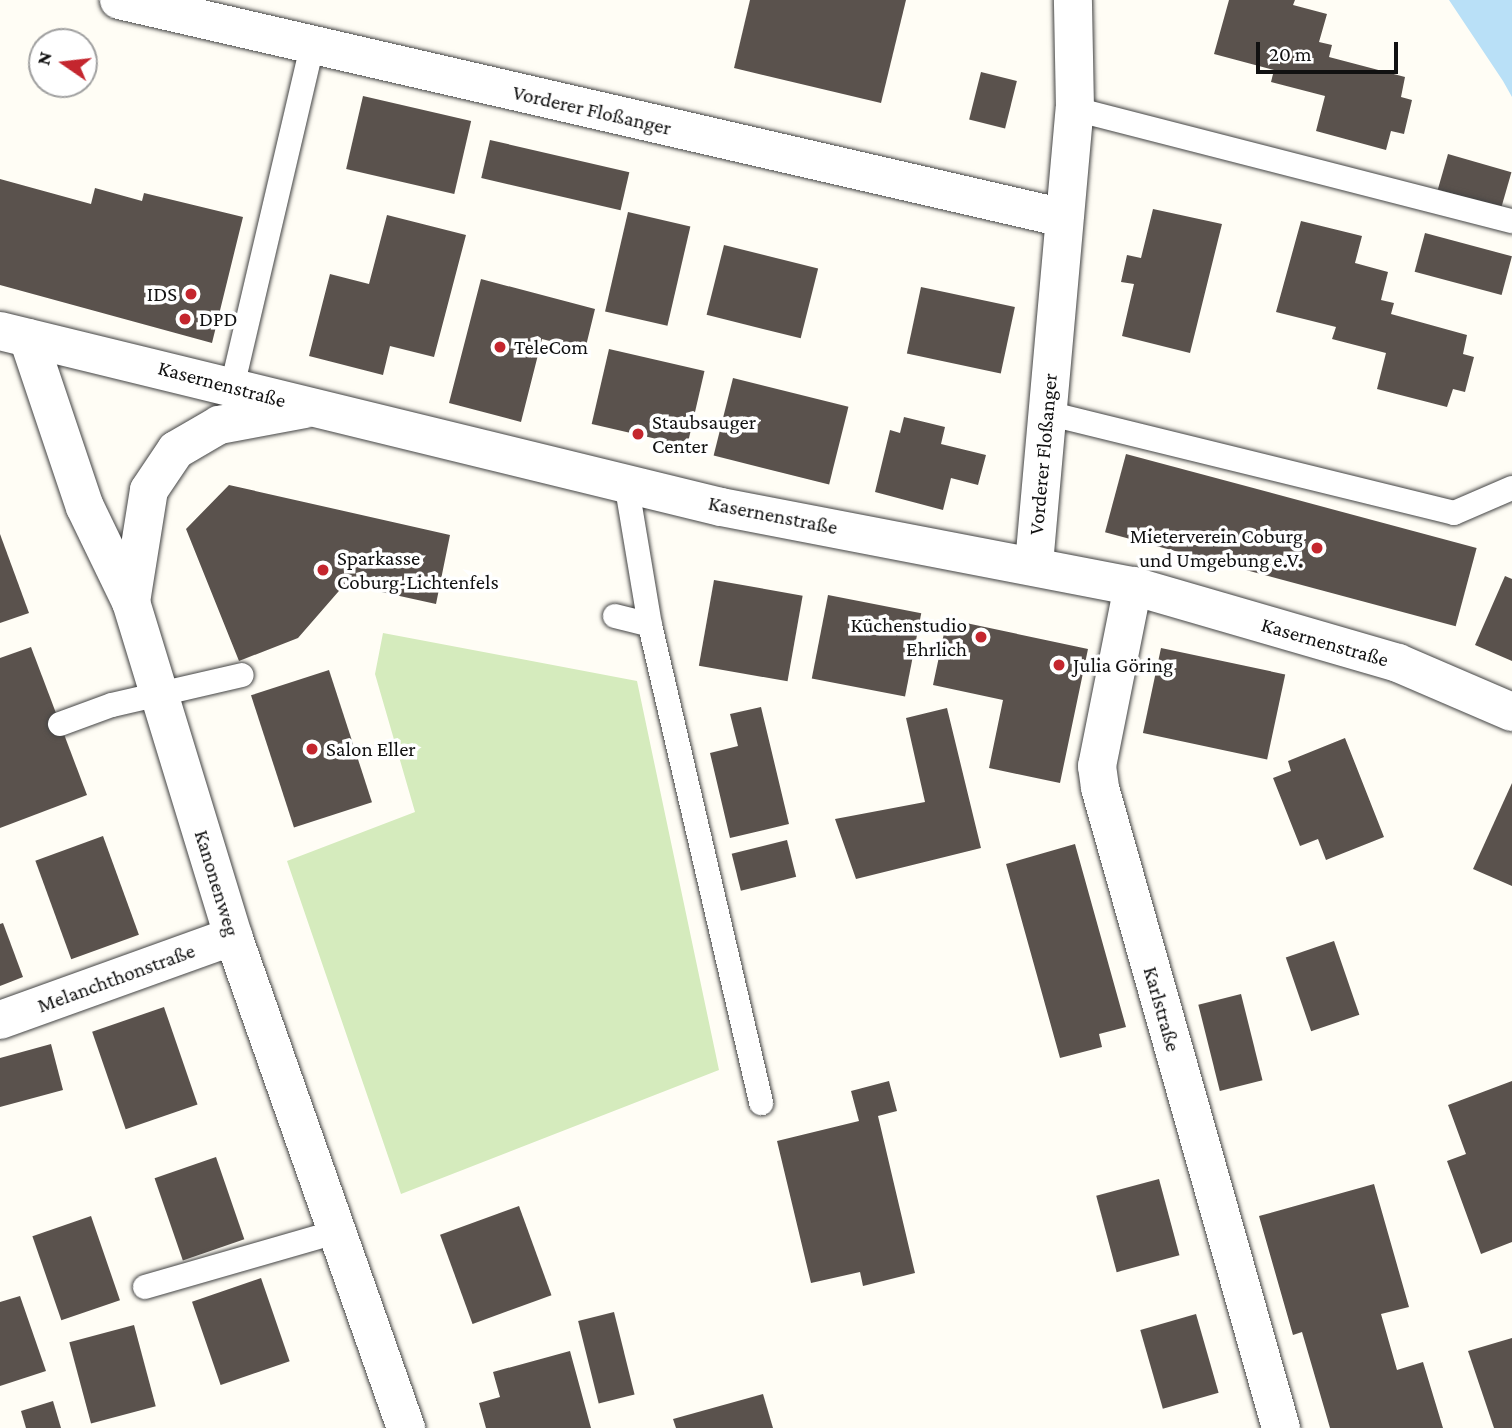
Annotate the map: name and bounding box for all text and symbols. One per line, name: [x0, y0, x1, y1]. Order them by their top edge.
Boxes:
north arrow: [28, 28, 98, 98]
scale bar: [1260, 28, 1402, 72]
text: 20 m: [1269, 42, 1312, 66]
text: N: [32, 49, 56, 67]
street label: Vorderer Floßanger: [510, 79, 674, 141]
place label: IDS: [147, 281, 177, 307]
marker: IDS: [183, 286, 199, 302]
place label: DPD: [199, 306, 238, 332]
marker: DPD: [177, 311, 193, 327]
place label: TeleCom: [514, 334, 588, 360]
marker: TeleCom: [492, 339, 508, 355]
street label: Kasernenstraße: [155, 355, 289, 413]
street label: Vorderer Floßanger: [1023, 372, 1063, 536]
place label: Staubsauger Center: [652, 409, 756, 459]
marker: Staubsauger Center: [630, 426, 646, 442]
street label: Kasernenstraße: [706, 490, 840, 540]
place label: Mieterverein Coburg und Umgebung e.V.: [1130, 523, 1303, 573]
marker: Mieterverein Coburg und Umgebung e.V.: [1309, 540, 1325, 556]
place label: Sparkasse Coburg-Lichtenfels: [337, 545, 499, 595]
marker: Sparkasse Coburg-Lichtenfels: [315, 562, 331, 578]
place label: Küchenstudio Ehrlich: [850, 612, 967, 662]
street label: Kasernenstraße: [1258, 612, 1392, 672]
marker: Küchenstudio Ehrlich: [973, 629, 989, 645]
place label: Julia Göring: [1073, 652, 1173, 678]
marker: Julia Göring: [1051, 657, 1067, 673]
place label: Salon Eller: [326, 736, 416, 762]
marker: Salon Eller: [304, 741, 320, 757]
street label: Kanonenweg: [189, 827, 245, 939]
street label: Melanchthonstraße: [34, 938, 198, 1018]
street label: Karlstraße: [1138, 964, 1186, 1054]

